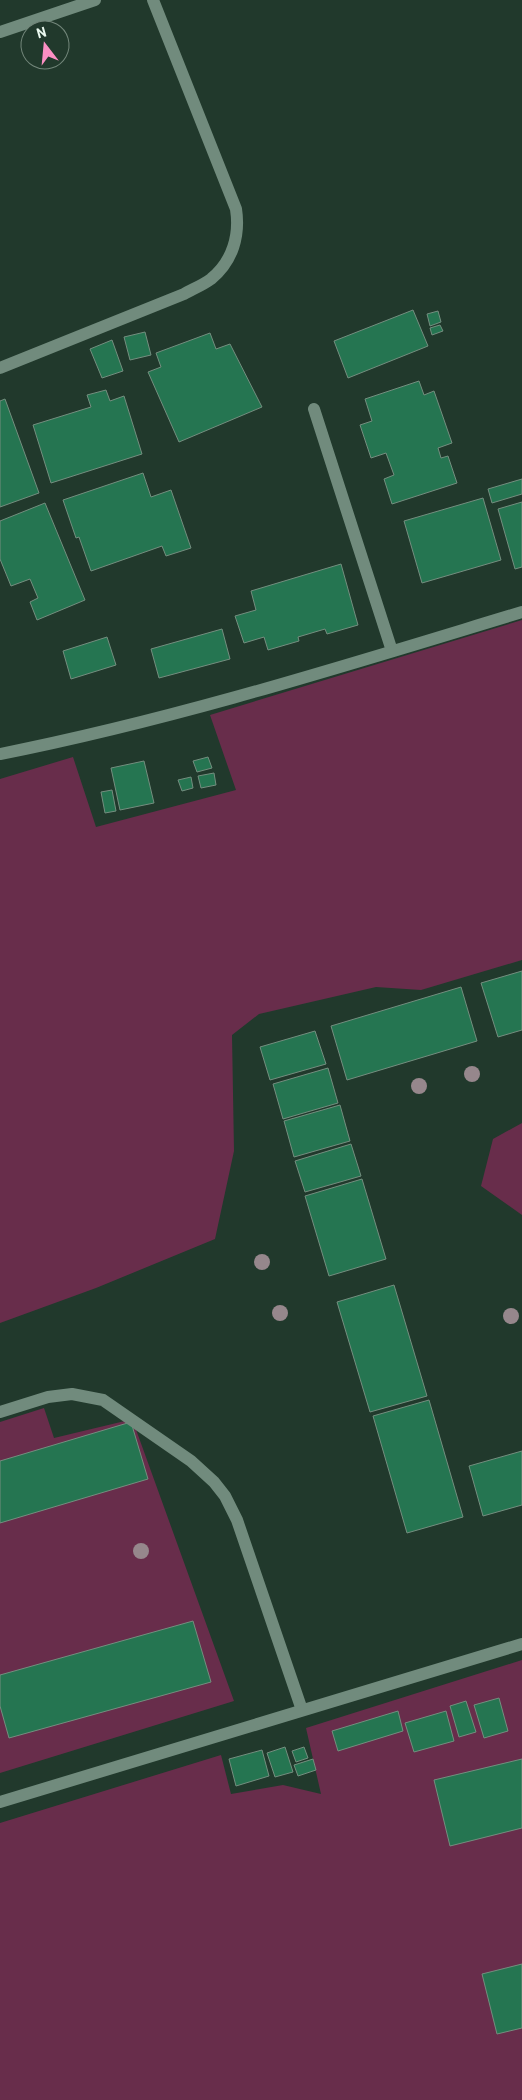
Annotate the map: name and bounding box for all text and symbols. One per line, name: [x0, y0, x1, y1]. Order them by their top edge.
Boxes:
north arrow: [20, 20, 70, 70]
text: N: [34, 23, 48, 41]

